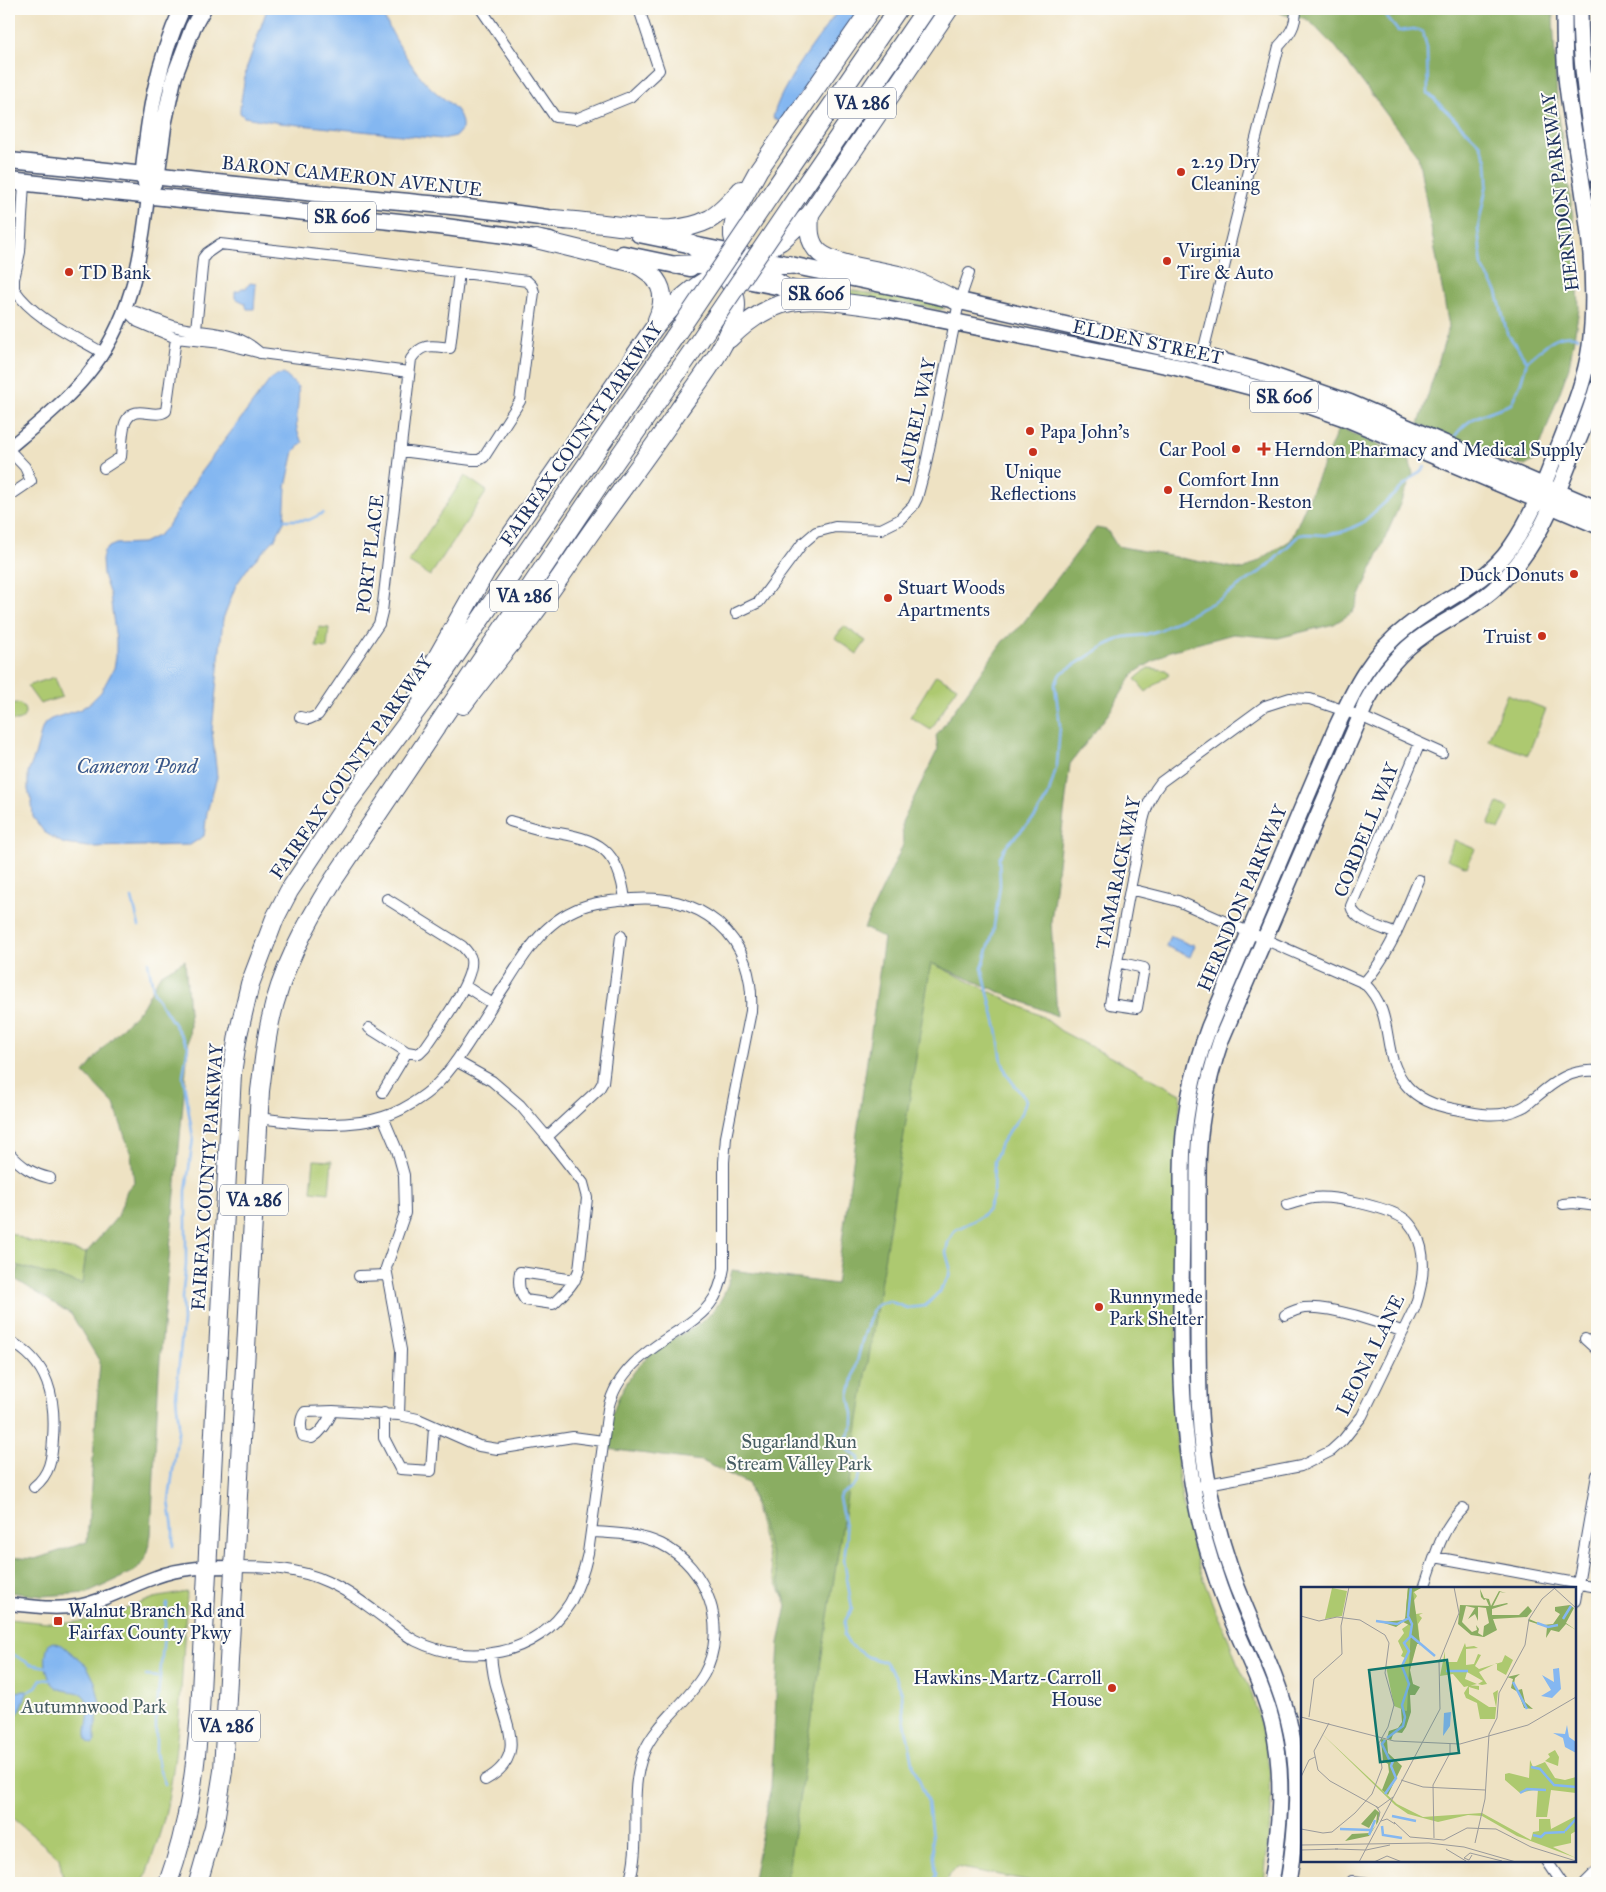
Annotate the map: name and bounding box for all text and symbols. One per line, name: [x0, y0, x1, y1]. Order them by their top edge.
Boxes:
road number: VA 286: [828, 88, 896, 119]
street label: HERNDON PARKWAY: [1536, 90, 1584, 293]
place label: 2.29 Dry Cleaning: [1191, 150, 1260, 196]
street label: BARON CAMERON AVENUE: [221, 151, 484, 201]
marker: 2.29 Dry Cleaning: [1175, 166, 1187, 178]
road number: SR 606: [308, 202, 376, 232]
place label: Virginia Tire & Auto: [1176, 239, 1274, 284]
marker: Virginia Tire & Auto: [1161, 255, 1173, 267]
place label: TD Bank: [79, 261, 151, 284]
marker: TD Bank: [63, 266, 75, 278]
road number: SR 606: [782, 278, 850, 310]
street label: ELDEN STREET: [1070, 315, 1226, 369]
street label: FAIRFAX COUNTY PARKWAY: [495, 317, 668, 550]
street label: LAUREL WAY: [891, 355, 941, 486]
road number: SR 606: [1250, 382, 1318, 412]
place label: Papa John's: [1040, 420, 1130, 444]
marker: Papa John's: [1024, 425, 1036, 437]
place label: Car Pool: [1159, 438, 1227, 461]
place label: Herndon Pharmacy and Medical Supply: [1274, 438, 1585, 461]
marker: Car Pool: [1230, 443, 1242, 455]
marker: Herndon Pharmacy and Medical Supply: [1258, 443, 1270, 455]
marker: Unique Reflections: [1027, 446, 1039, 458]
place label: Unique Reflections: [990, 460, 1076, 505]
place label: Comfort Inn Herndon-Reston: [1178, 468, 1312, 513]
marker: Comfort Inn Herndon-Reston: [1162, 484, 1174, 496]
street label: PORT PLACE: [351, 493, 389, 615]
place label: Duck Donuts: [1459, 563, 1564, 586]
marker: Duck Donuts: [1568, 568, 1580, 580]
place label: Stuart Woods Apartments: [897, 576, 1005, 621]
road number: VA 286: [490, 580, 558, 612]
marker: Stuart Woods Apartments: [882, 592, 894, 604]
place label: Truist: [1483, 625, 1532, 648]
marker: Truist: [1536, 630, 1548, 642]
street label: FAIRFAX COUNTY PARKWAY: [265, 650, 438, 883]
water label: Cameron Pond: [77, 754, 199, 778]
street label: CORDELL WAY: [1329, 759, 1404, 900]
street label: TAMARACK WAY: [1091, 794, 1146, 952]
street label: HERNDON PARKWAY: [1192, 800, 1292, 995]
street label: FAIRFAX COUNTY PARKWAY: [186, 1042, 228, 1311]
road number: VA 286: [220, 1184, 288, 1216]
place label: Runnymede Park Shelter: [1109, 1285, 1204, 1330]
street label: LEONA LANE: [1331, 1290, 1409, 1419]
marker: Runnymede Park Shelter: [1093, 1301, 1105, 1313]
park label: Sugarland Run Stream Valley Park: [726, 1430, 872, 1475]
inset map: [1301, 1587, 1576, 1862]
place label: Walnut Branch Rd and Fairfax County Pkwy: [68, 1599, 245, 1644]
marker: Walnut Branch Rd and Fairfax County Pkwy: [52, 1615, 64, 1627]
place label: Hawkins-Martz-Carroll House: [913, 1666, 1103, 1711]
marker: Hawkins-Martz-Carroll House: [1106, 1682, 1118, 1694]
park label: Autumnwood Park: [20, 1695, 167, 1718]
road number: VA 286: [192, 1710, 260, 1742]

